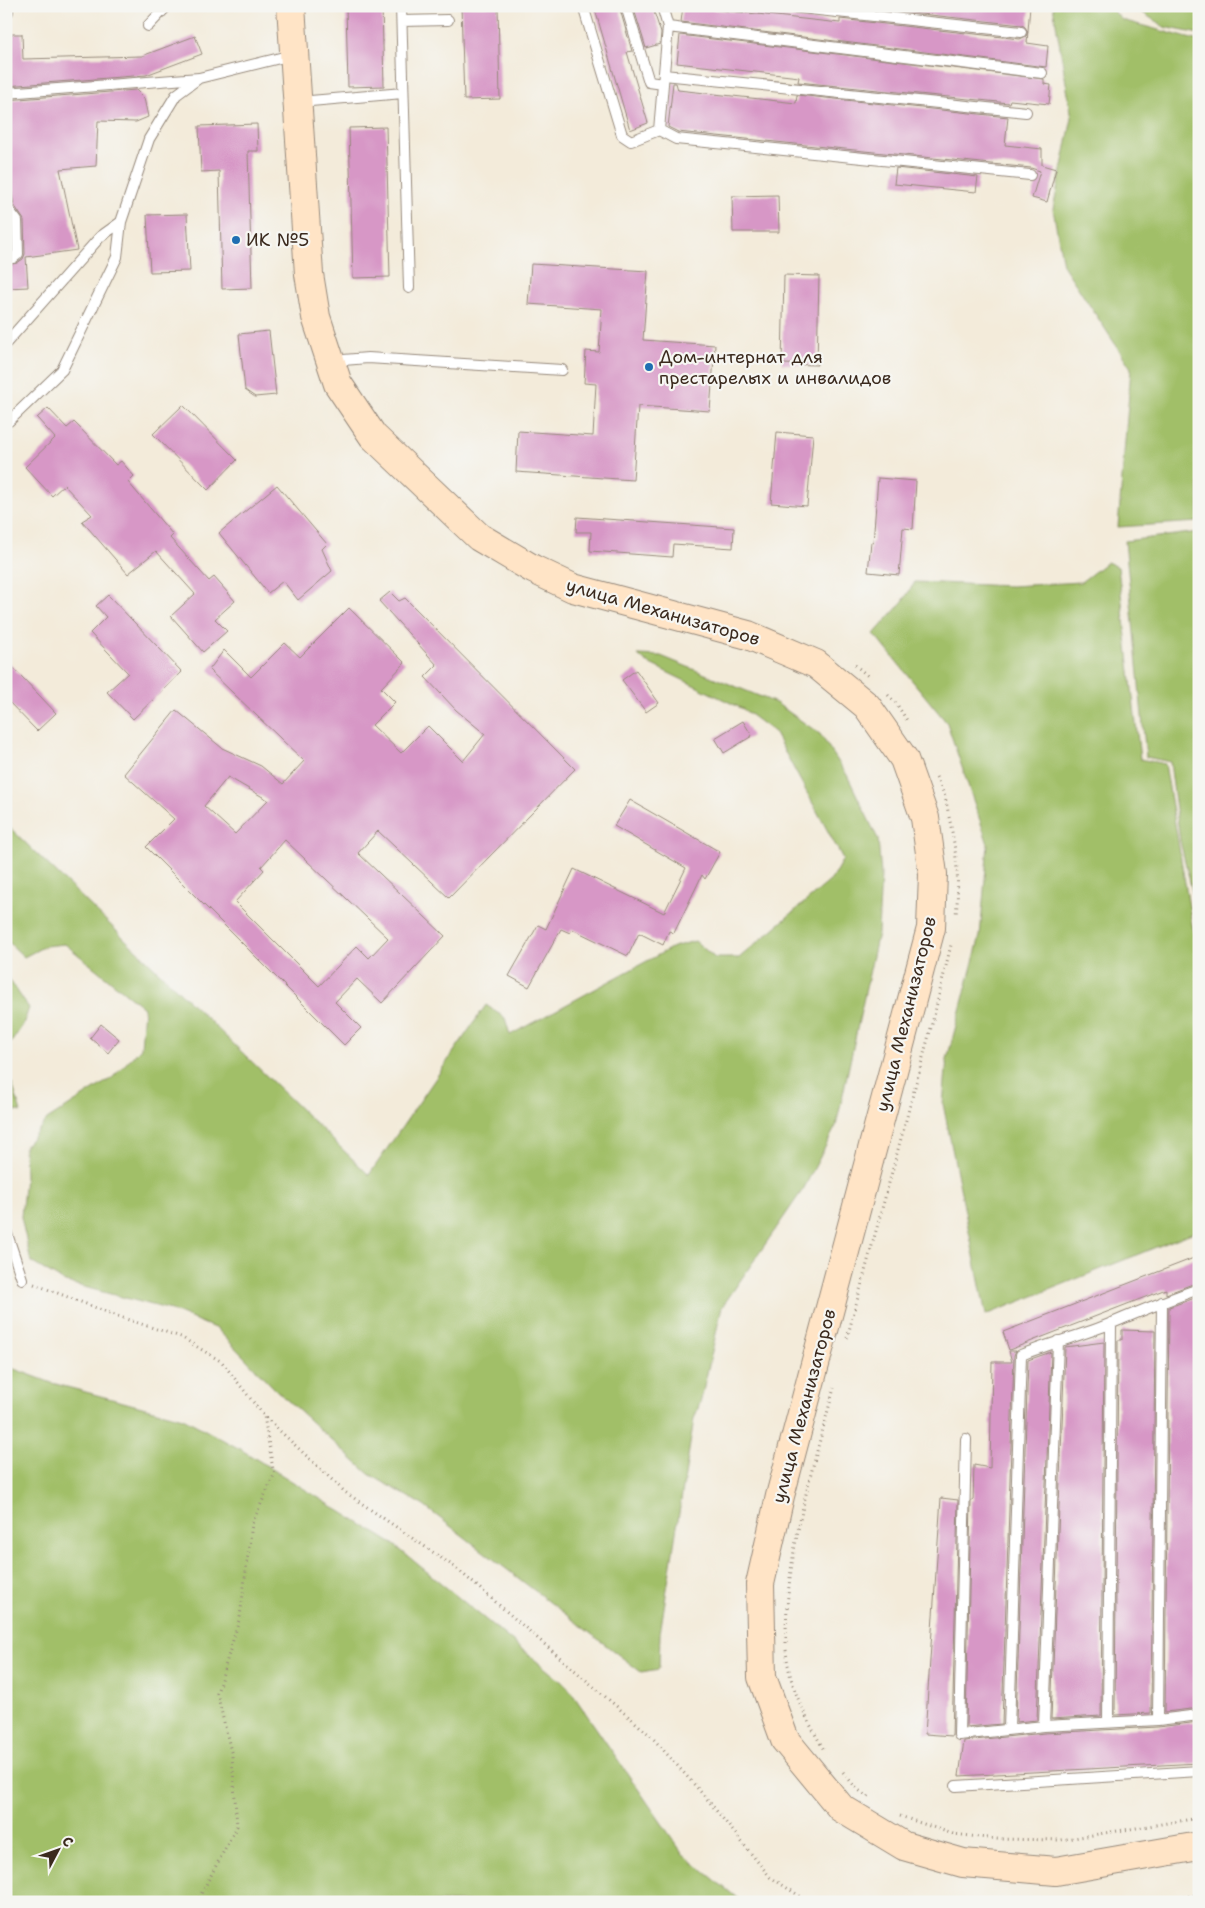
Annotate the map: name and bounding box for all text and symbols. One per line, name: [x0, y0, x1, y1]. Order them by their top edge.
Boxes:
place label: ИК №5: [246, 228, 309, 252]
marker: ИК №5: [230, 234, 242, 246]
place label: Дом-интернат для престарелых и инвалидов: [659, 345, 891, 390]
marker: Дом-интернат для престарелых и инвалидов: [643, 361, 655, 373]
street label: улица Механизаторов: [563, 573, 763, 651]
street label: улица Механизаторов: [870, 914, 942, 1114]
street label: улица Механизаторов: [766, 1306, 842, 1506]
north arrow: [32, 1826, 82, 1876]
text: С: [58, 1832, 77, 1851]

